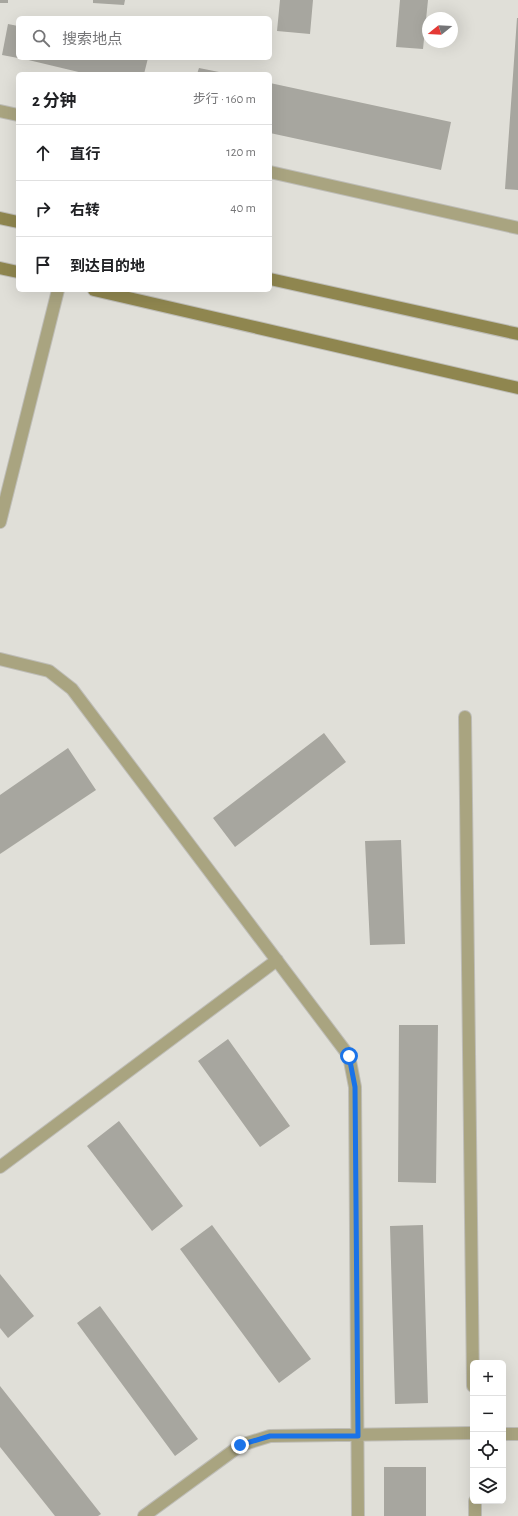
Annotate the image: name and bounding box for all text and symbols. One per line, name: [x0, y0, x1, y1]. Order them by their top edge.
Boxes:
north arrow: [422, 12, 458, 48]
search box: [16, 16, 272, 60]
icon: search: [30, 27, 52, 49]
text: 搜索地点: [62, 32, 122, 47]
text: 2 分钟: [32, 92, 77, 109]
text: 步行 · 160 m: [193, 93, 256, 106]
icon: ahead: [32, 142, 54, 164]
text: 120 m: [226, 146, 256, 159]
text: 直行: [70, 147, 100, 162]
icon: right: [32, 198, 54, 220]
text: 40 m: [230, 202, 256, 215]
text: 右转: [70, 203, 100, 218]
icon: arrive: [32, 254, 54, 276]
text: 到达目的地: [70, 259, 145, 274]
route start: [340, 1047, 358, 1065]
map controls: [470, 1360, 506, 1504]
button: +: [470, 1360, 506, 1396]
button: −: [470, 1396, 506, 1432]
button: locate: [470, 1432, 506, 1468]
route end: [231, 1436, 249, 1454]
button: layers: [470, 1468, 506, 1504]

